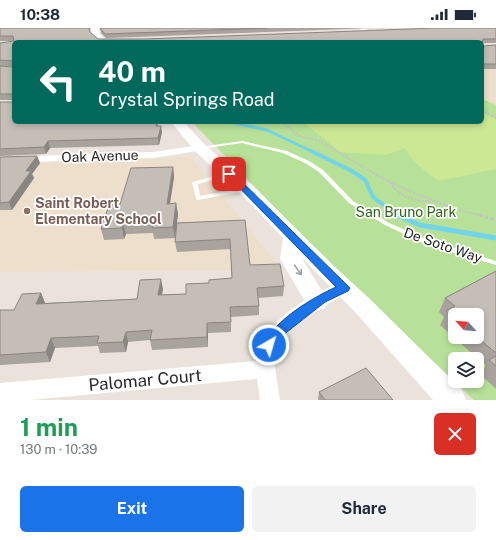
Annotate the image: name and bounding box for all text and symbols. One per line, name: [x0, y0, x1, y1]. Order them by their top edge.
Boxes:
text: 10:38: [20, 6, 60, 23]
text: 40 m: [98, 55, 166, 88]
icon: left: [32, 56, 84, 108]
text: Crystal Springs Road: [98, 89, 274, 110]
street label: Oak Avenue: [61, 147, 139, 165]
pin: [212, 157, 246, 191]
icon: arrive: [218, 163, 240, 185]
place label: Saint Robert Elementary School: [35, 195, 162, 227]
park label: San Bruno Park: [356, 204, 457, 220]
marker: Saint Robert Elementary School: [22, 206, 32, 216]
street label: De Soto Way: [402, 224, 485, 266]
one-way arrow: [294, 265, 302, 276]
north arrow: [448, 308, 484, 344]
map controls: [448, 308, 484, 388]
position arrow: [248, 324, 290, 366]
button: layers: [448, 352, 484, 388]
street label: Palomar Court: [88, 365, 202, 395]
text: 1 min: [20, 413, 78, 441]
button: close: [434, 413, 476, 455]
text: 130 m · 10:39: [20, 442, 97, 457]
button: Exit: [20, 486, 244, 532]
button: Share: [252, 486, 476, 532]

